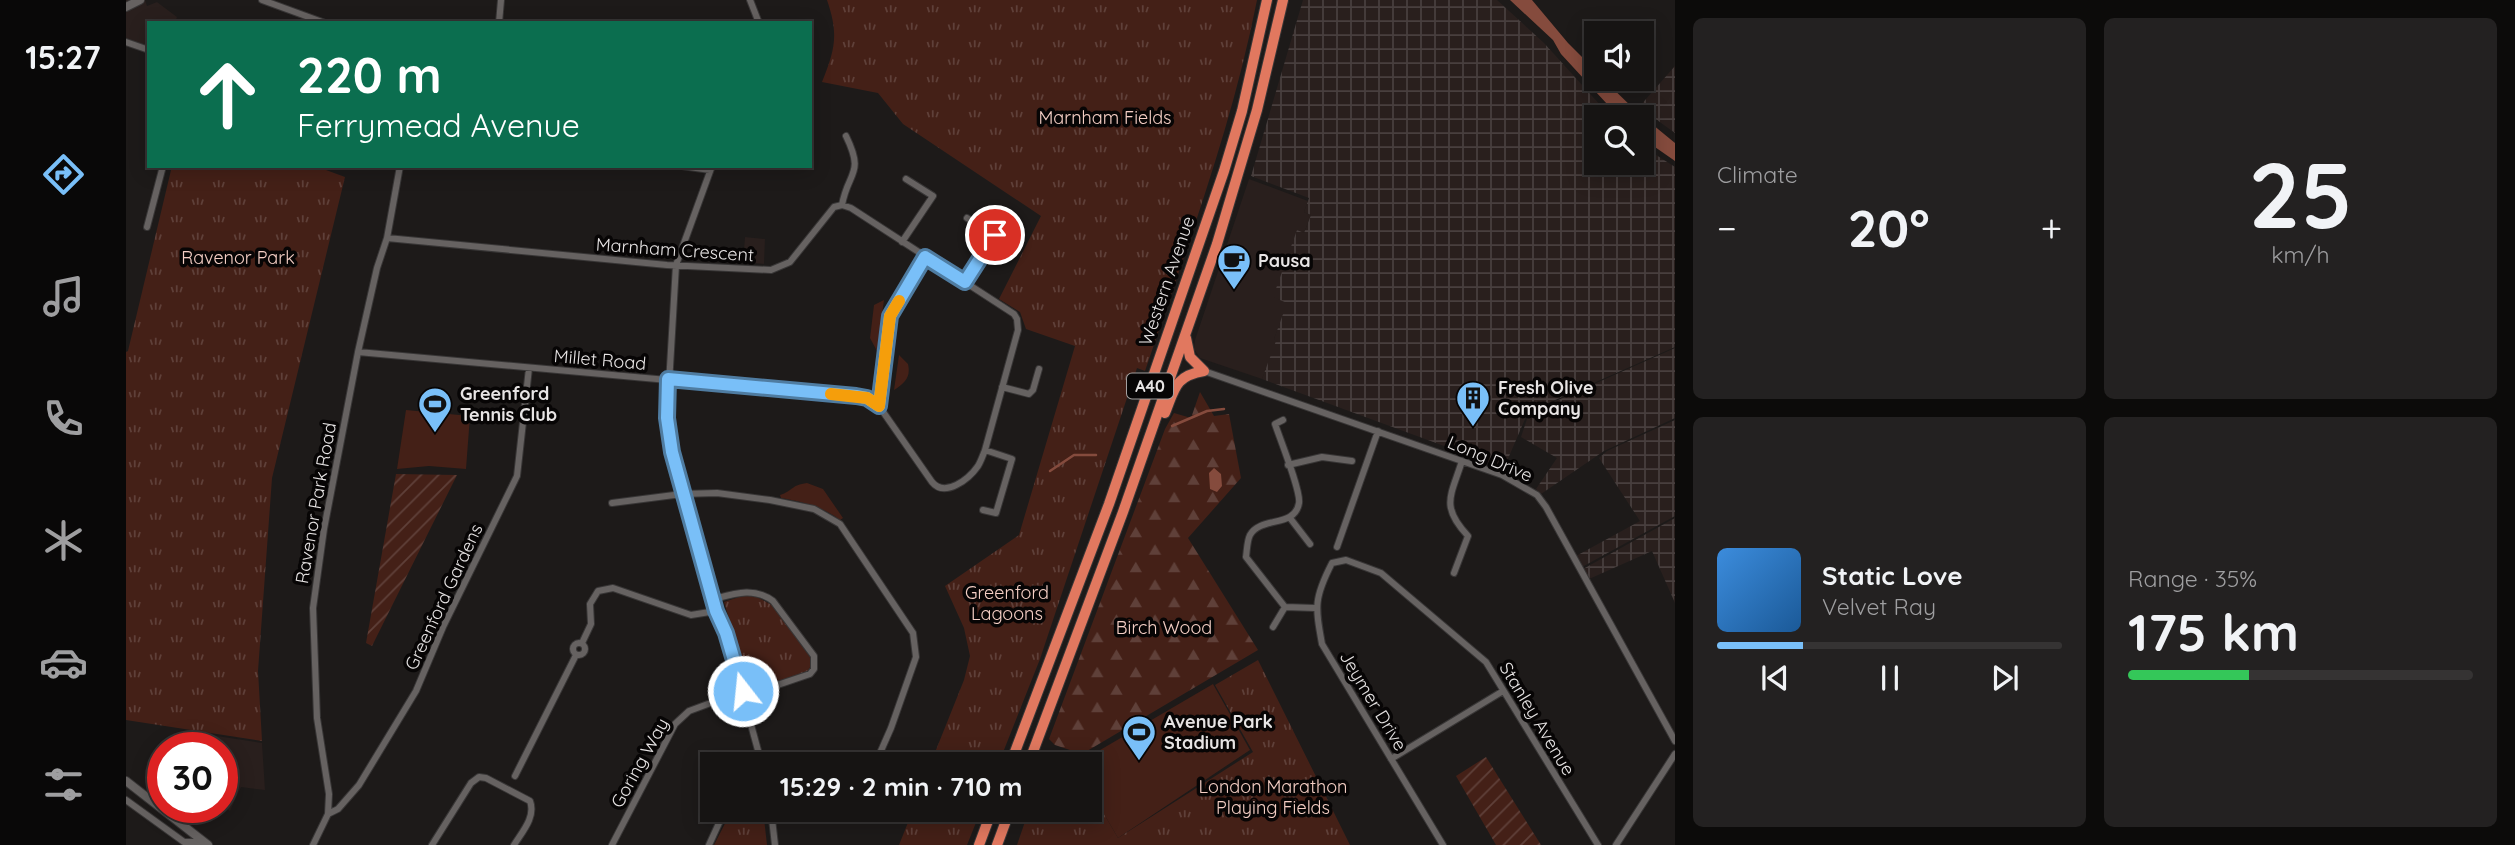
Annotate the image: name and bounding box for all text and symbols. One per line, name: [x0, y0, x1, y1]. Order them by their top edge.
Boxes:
map controls: [1584, 21, 1654, 175]
button: sound: [1584, 21, 1654, 91]
text: 15:27: [25, 37, 101, 77]
text: 220 m: [297, 44, 442, 105]
icon: ahead: [182, 49, 273, 140]
text: Ferrymead Avenue: [297, 105, 580, 145]
button: search: [1584, 105, 1654, 175]
park label: Marnham Fields: [1038, 106, 1172, 129]
text: 25: [2248, 137, 2353, 251]
icon: directions: [39, 150, 88, 199]
text: Climate: [1717, 160, 1798, 189]
text: 20°: [1848, 195, 1930, 260]
text: −: [1717, 204, 1737, 252]
text: +: [2041, 204, 2062, 252]
pin: [965, 205, 1025, 265]
street label: Western Avenue: [1134, 213, 1199, 349]
icon: arrive: [976, 216, 1014, 254]
street label: Marnham Crescent: [595, 233, 755, 267]
text: km/h: [2271, 240, 2330, 269]
cafe icon: Pausa: [1215, 242, 1253, 291]
park label: Ravenor Park: [181, 246, 295, 269]
place label: Pausa: [1258, 249, 1311, 272]
icon: music: [39, 272, 88, 321]
street label: Millet Road: [553, 344, 647, 375]
road number: A40: [1127, 374, 1173, 398]
place label: Fresh Olive Company: [1498, 376, 1594, 420]
building icon: Fresh Olive Company: [1454, 379, 1492, 428]
place label: Greenford Tennis Club: [460, 382, 557, 426]
sports icon: Greenford Tennis Club: [416, 385, 454, 434]
icon: phone: [39, 394, 88, 443]
street label: Ravenor Park Road: [290, 421, 341, 585]
street label: Long Drive: [1444, 430, 1536, 487]
icon: climate: [39, 516, 88, 565]
street label: Greenford Gardens: [400, 520, 488, 674]
text: Static Love: [1822, 559, 1963, 592]
text: Range · 35%: [2128, 564, 2257, 593]
park label: Greenford Lagoons: [965, 581, 1049, 625]
text: Velvet Ray: [1822, 592, 1936, 621]
text: 175 km: [2128, 599, 2299, 664]
park label: Birch Wood: [1116, 616, 1212, 639]
icon: car: [39, 638, 88, 687]
street label: Jeymer Drive: [1335, 647, 1412, 755]
position arrow: [706, 654, 780, 728]
street label: Stanley Avenue: [1495, 658, 1580, 780]
icon: previous: [1756, 659, 1794, 697]
icon: pause: [1871, 659, 1909, 697]
icon: next: [1986, 659, 2024, 697]
place label: Avenue Park Stadium: [1164, 710, 1273, 754]
sports icon: Avenue Park Stadium: [1120, 713, 1158, 762]
street label: Goring Way: [605, 714, 674, 812]
speed limit sign: 30: [147, 732, 238, 823]
icon: filters: [39, 760, 88, 809]
text: 15:29 · 2 min · 710 m: [780, 770, 1022, 803]
park label: London Marathon Playing Fields: [1199, 775, 1347, 819]

